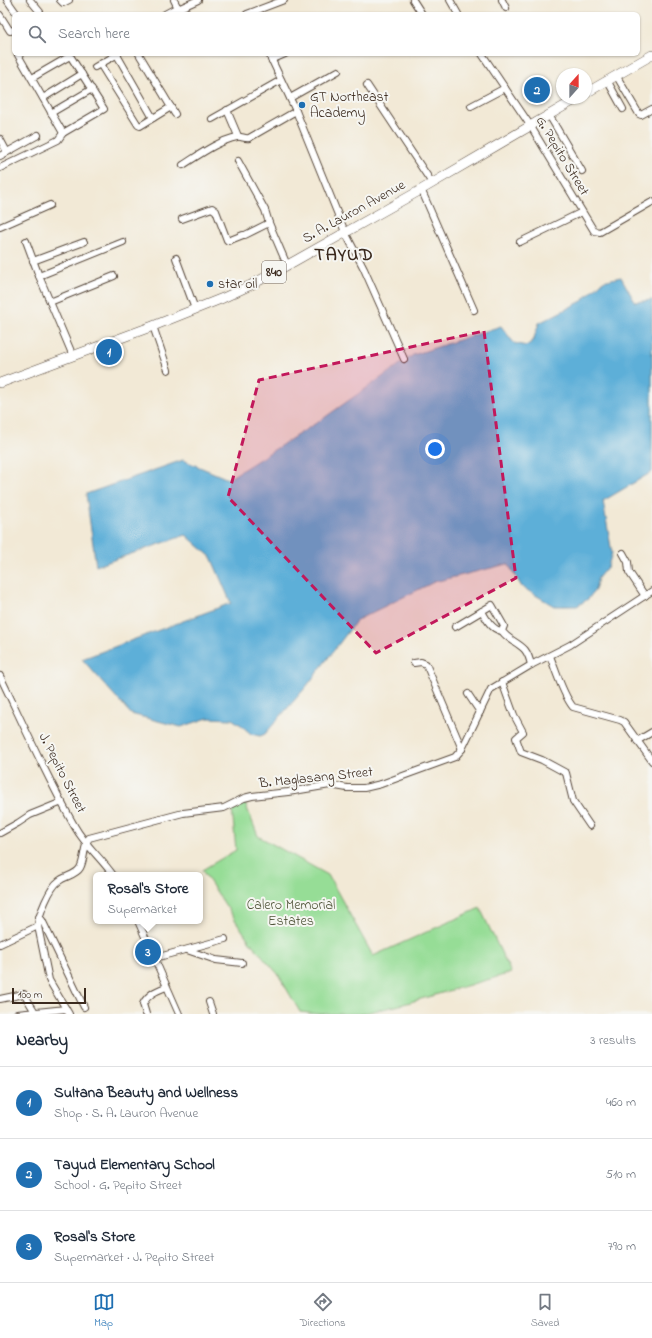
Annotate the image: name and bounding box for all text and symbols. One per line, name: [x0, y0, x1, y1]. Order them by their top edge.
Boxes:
search box: [12, 12, 640, 56]
icon: search: [26, 23, 48, 45]
text: Search here: [58, 23, 130, 45]
north arrow: [556, 68, 592, 104]
pin: 2: [524, 75, 550, 105]
place label: GT Northeast Academy: [310, 87, 389, 125]
marker: GT Northeast Academy: [297, 100, 307, 110]
street label: G. Pepito Street: [530, 112, 594, 200]
street label: S. A. Lauron Avenue: [299, 175, 410, 249]
district label: TAYUD: [314, 243, 374, 269]
road number: 840: [262, 261, 286, 283]
place label: star oil: [218, 274, 257, 295]
marker: star oil: [205, 279, 215, 289]
pin: 1: [96, 337, 122, 367]
your location: [425, 439, 445, 459]
street label: J. Pepito Street: [33, 729, 91, 817]
street label: B. Maglasang Street: [257, 762, 374, 796]
popup: [93, 872, 203, 924]
text: Rosal's Store: [107, 878, 189, 900]
park label: Calero Memorial Estates: [247, 895, 335, 932]
text: Supermarket: [107, 900, 177, 919]
pin: 3: [135, 937, 161, 967]
scale bar: [12, 986, 86, 1005]
text: 100 m: [18, 987, 42, 1003]
text: Nearby: [16, 1028, 68, 1053]
text: 3 results: [590, 1031, 636, 1050]
text: Sultana Beauty and Wellness: [54, 1082, 238, 1104]
text: 1: [27, 1093, 31, 1112]
text: 460 m: [606, 1093, 636, 1112]
text: Shop · S. A. Lauron Avenue: [54, 1104, 198, 1123]
text: Tayud Elementary School: [54, 1154, 215, 1176]
text: 2: [26, 1165, 32, 1184]
text: 510 m: [605, 1165, 636, 1184]
text: School · G. Pepito Street: [54, 1176, 182, 1195]
text: Rosal's Store: [54, 1226, 135, 1248]
text: 3: [26, 1237, 32, 1256]
text: 790 m: [608, 1237, 636, 1256]
text: Supermarket · J. Pepito Street: [54, 1248, 214, 1267]
tab: Map: [93, 1291, 115, 1331]
tab: Directions: [300, 1291, 345, 1331]
tab: Saved: [531, 1291, 559, 1331]

